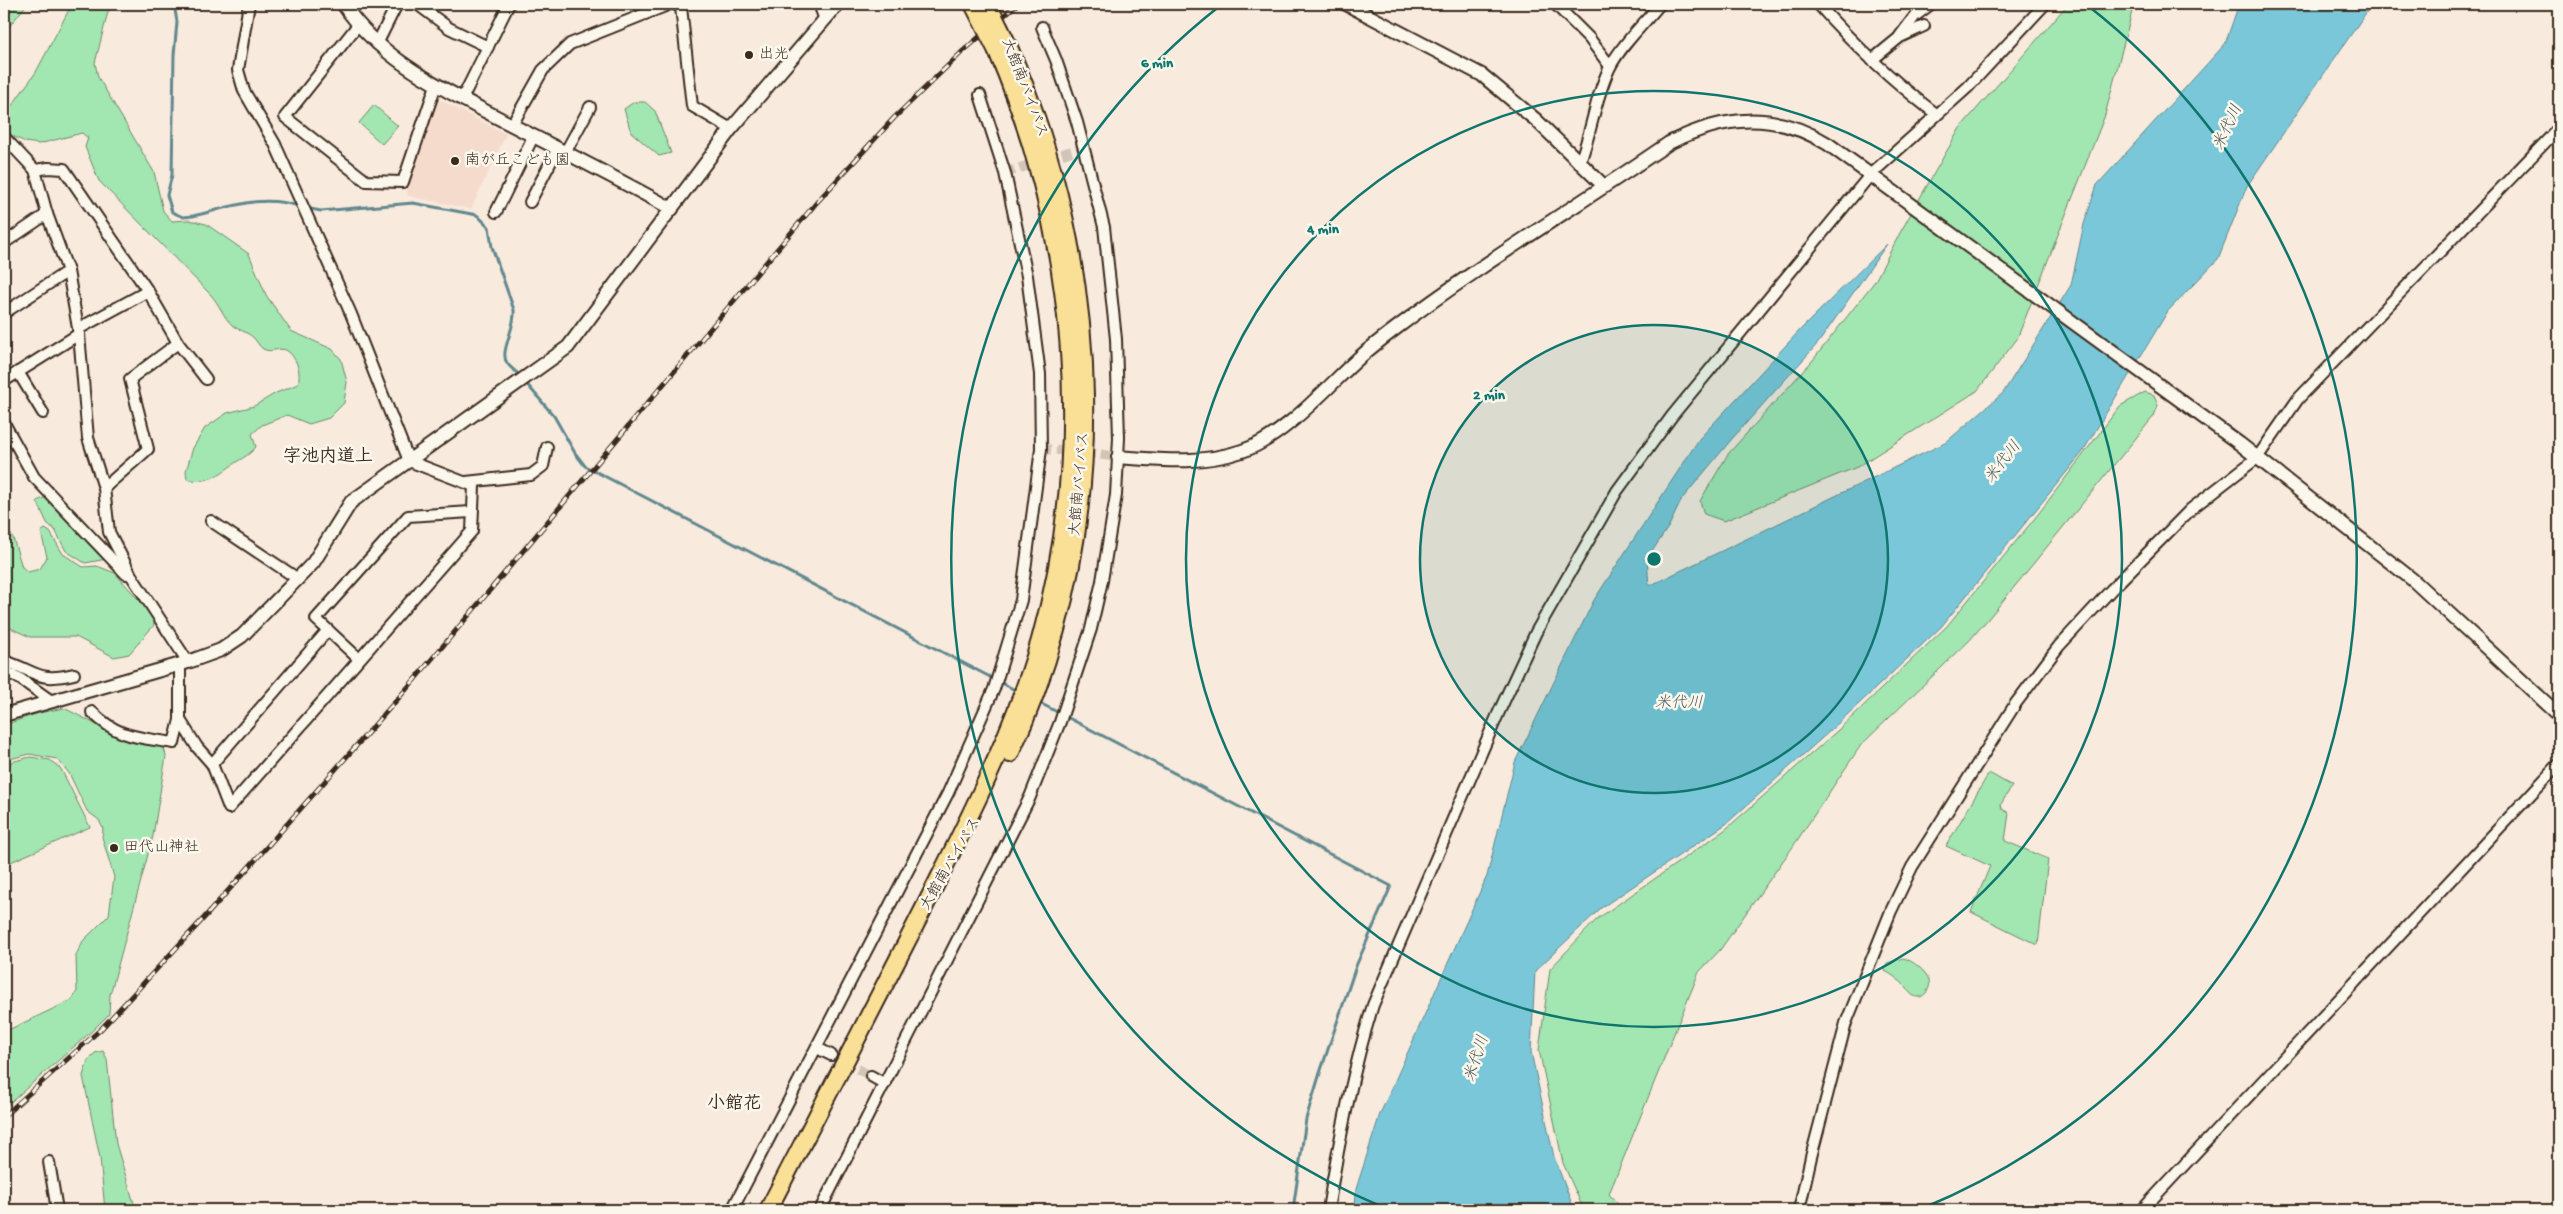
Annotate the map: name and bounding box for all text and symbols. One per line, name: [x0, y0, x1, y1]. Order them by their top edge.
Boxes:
street label: 大館南バイパス: [997, 36, 1052, 140]
place label: 出光: [759, 45, 789, 64]
marker: 出光: [743, 49, 755, 61]
text: 6 min: [1141, 55, 1174, 73]
water label: 米代川: [2209, 102, 2248, 154]
place label: 南が丘こども園: [465, 151, 570, 170]
marker: 南が丘こども園: [449, 155, 461, 167]
text: 4 min: [1306, 221, 1340, 239]
text: 2 min: [1473, 387, 1506, 405]
street label: 大館南バイパス: [1065, 431, 1094, 537]
water label: 米代川: [1981, 438, 2026, 488]
district label: 字池内道上: [283, 446, 373, 468]
centre of rings: [1645, 550, 1663, 568]
water label: 米代川: [1655, 694, 1703, 714]
street label: 大館南バイパス: [916, 814, 985, 914]
place label: 田代山神社: [124, 838, 199, 857]
marker: 田代山神社: [108, 842, 120, 854]
water label: 米代川: [1461, 1033, 1494, 1085]
district label: 小館花: [707, 1093, 761, 1115]

